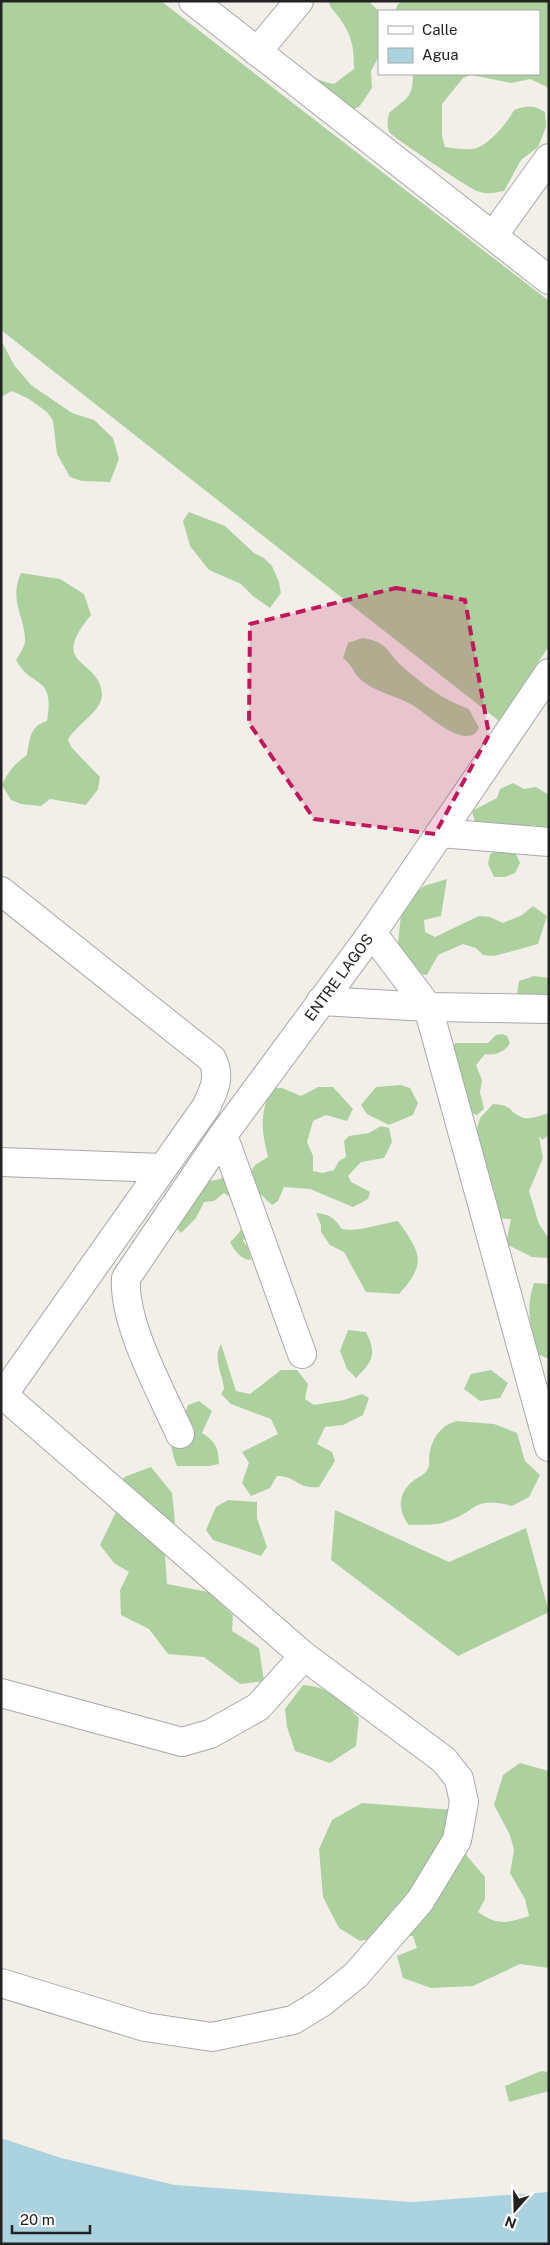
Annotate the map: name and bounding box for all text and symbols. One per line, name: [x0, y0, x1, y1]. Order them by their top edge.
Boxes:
legend: [378, 10, 540, 75]
text: Calle: [422, 21, 458, 38]
text: Agua: [422, 46, 459, 63]
street label: ENTRE LAGOS: [301, 930, 376, 1024]
north arrow: [490, 2185, 540, 2235]
scale bar: [12, 2202, 90, 2234]
text: 20 m: [20, 2211, 55, 2228]
text: N: [503, 2213, 518, 2232]

